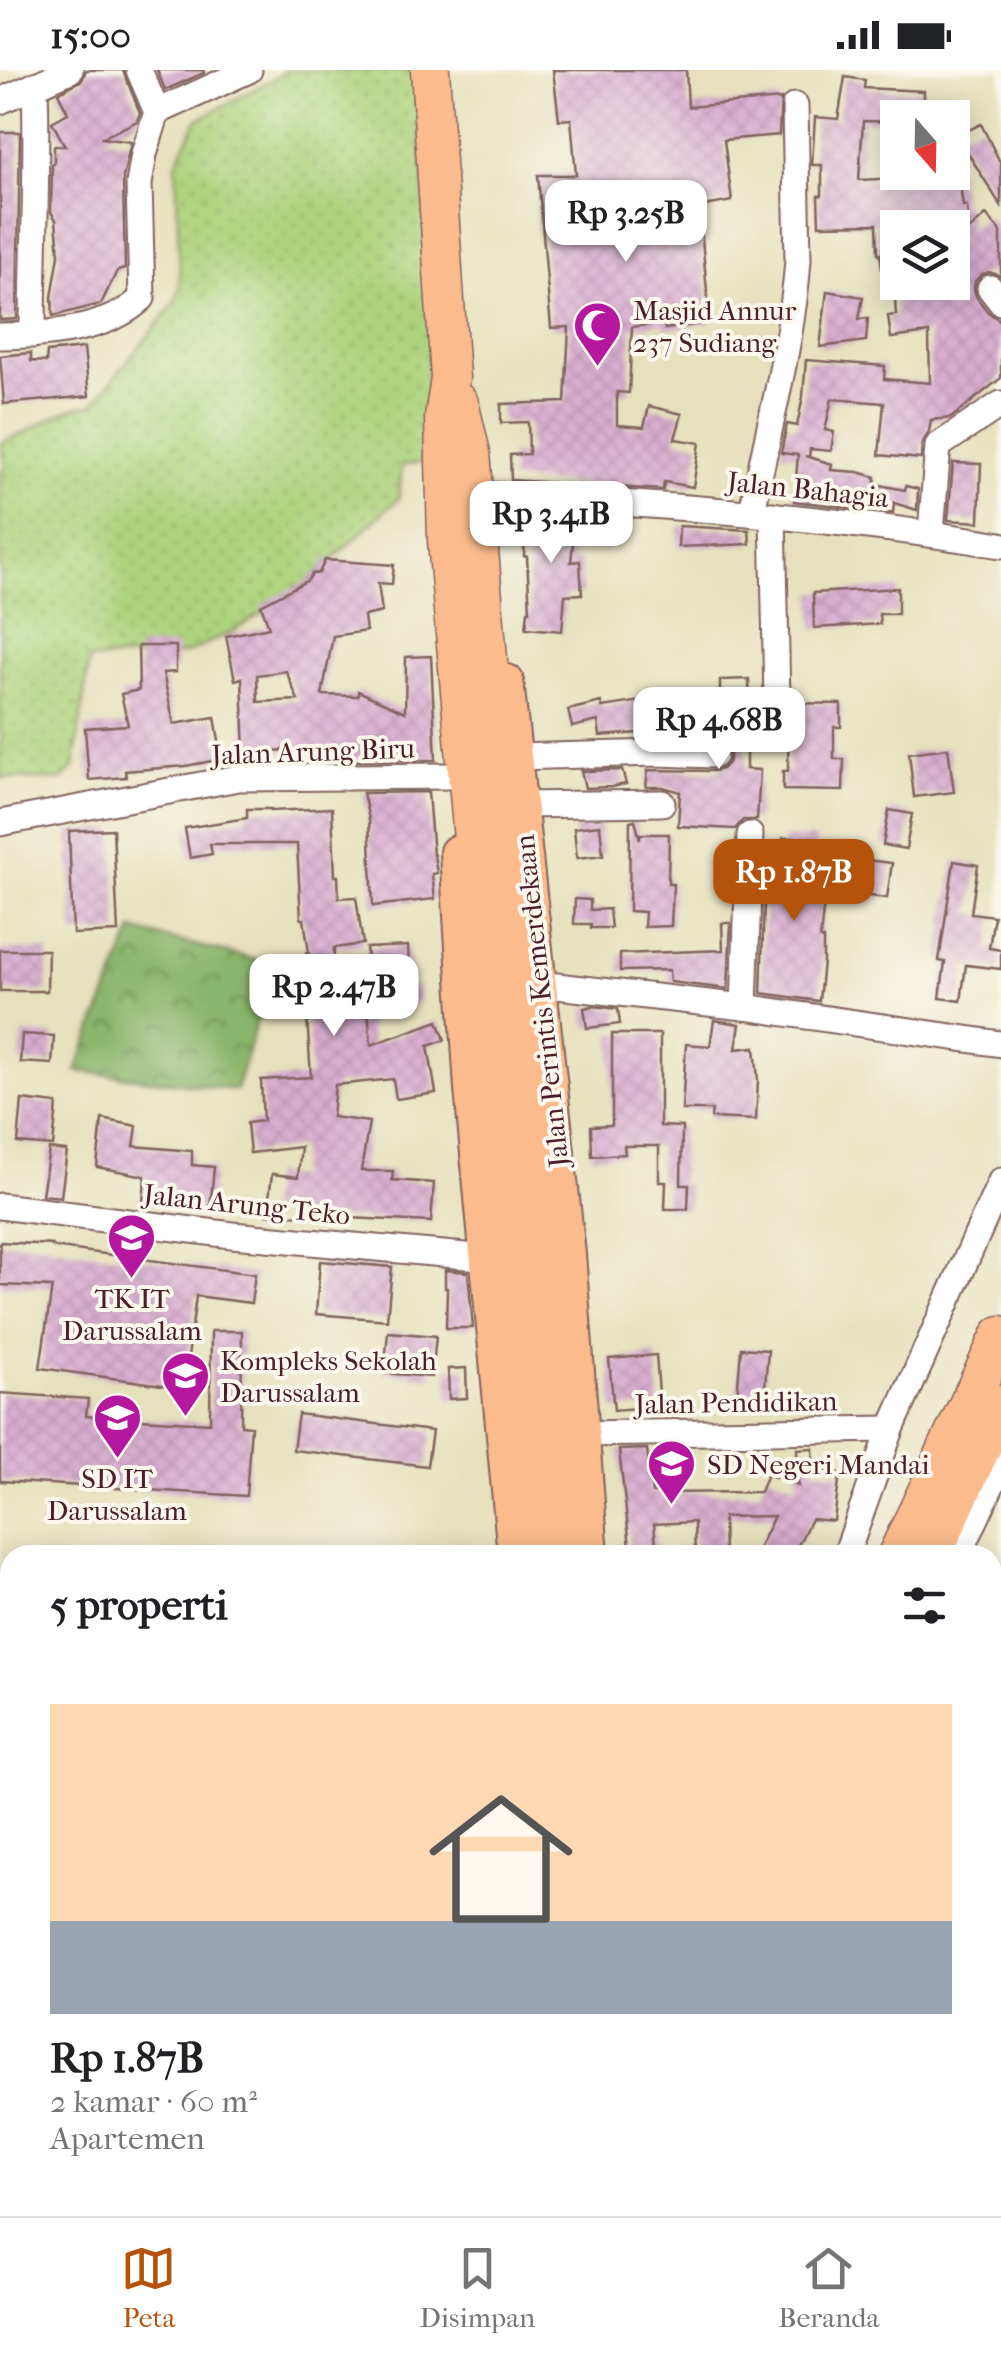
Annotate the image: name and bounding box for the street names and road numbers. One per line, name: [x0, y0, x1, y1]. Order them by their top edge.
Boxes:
street label: Jalan Bahagia: [724, 464, 891, 514]
street label: Jalan Arung Biru: [209, 731, 415, 772]
street label: Jalan Perintis Kemerdekaan: [508, 833, 576, 1171]
street label: Jalan Arung Teko: [140, 1177, 352, 1232]
street label: Jalan Pendidikan: [633, 1384, 838, 1421]

